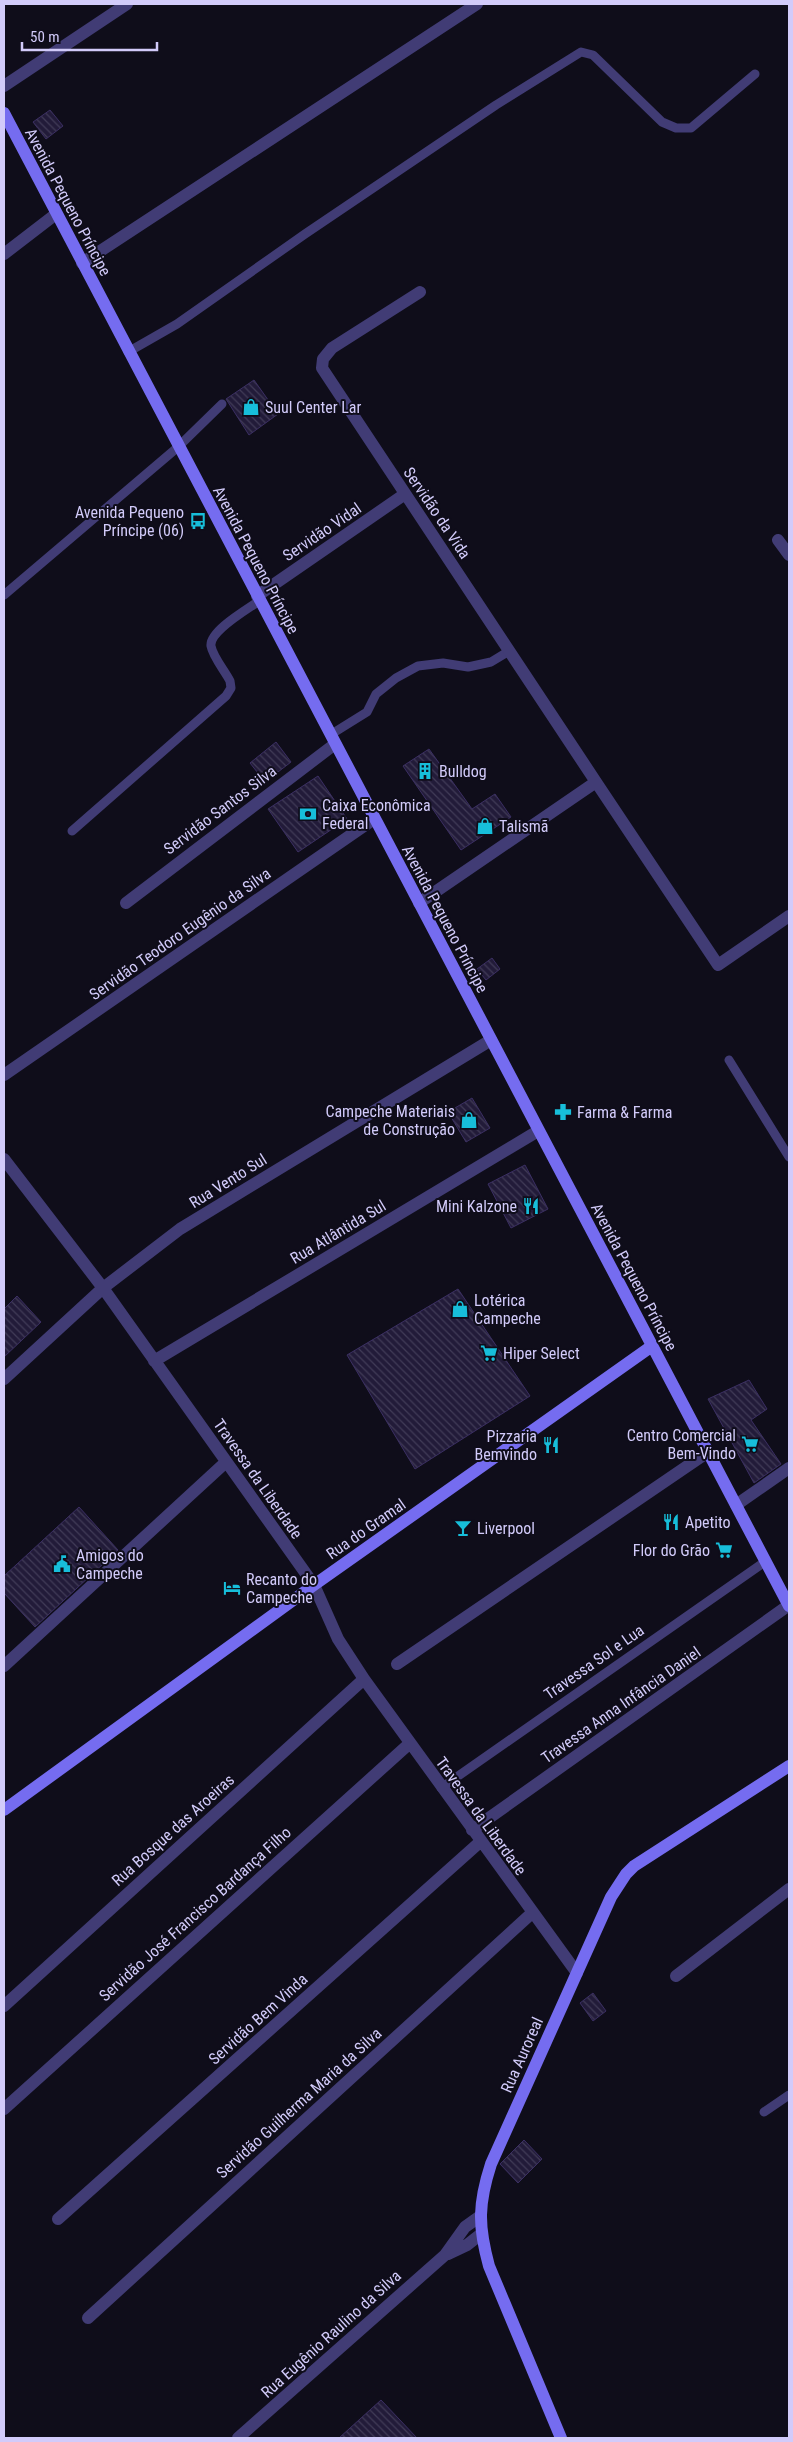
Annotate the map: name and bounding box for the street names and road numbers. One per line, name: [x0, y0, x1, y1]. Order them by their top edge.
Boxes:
street label: Avenida Pequeno Príncipe: [21, 125, 115, 279]
street label: Servidão da Vida: [399, 464, 475, 562]
street label: Avenida Pequeno Príncipe: [209, 483, 303, 637]
street label: Servidão Vidal: [279, 499, 365, 565]
street label: Servidão Santos Silva: [160, 762, 280, 858]
street label: Avenida Pequeno Príncipe: [398, 842, 492, 996]
street label: Servidão Teodoro Eugênio da Silva: [86, 864, 274, 1004]
street label: Rua Vento Sul: [186, 1150, 270, 1212]
street label: Rua Atlântida Sul: [287, 1196, 389, 1268]
street label: Avenida Pequeno Príncipe: [587, 1200, 681, 1354]
street label: Travessa da Liberdade: [210, 1416, 306, 1542]
street label: Rua do Gramal: [323, 1495, 409, 1563]
street label: Travessa Sol e Lua: [540, 1621, 648, 1703]
street label: Travessa Anna Infância Daniel: [538, 1643, 704, 1767]
street label: Travessa da Liberdade: [432, 1753, 530, 1879]
street label: Rua Bosque das Aroeiras: [108, 1770, 238, 1890]
street label: Servidão José Francisco Bardança Filho: [95, 1823, 295, 2005]
street label: Servidão Bem Vinda: [205, 1970, 311, 2068]
street label: Rua Auroreal: [497, 2014, 547, 2096]
street label: Servidão Guilherma Maria da Silva: [213, 2024, 385, 2182]
street label: Rua Eugênio Raulino da Silva: [257, 2266, 405, 2402]

